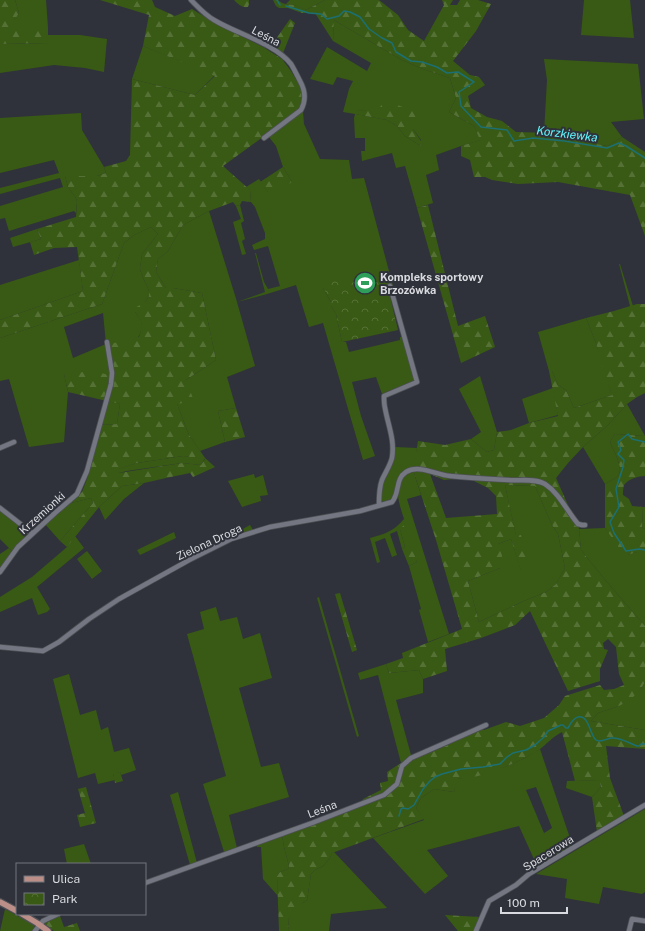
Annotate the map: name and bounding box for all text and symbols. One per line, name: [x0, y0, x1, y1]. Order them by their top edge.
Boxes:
street label: Leśna: [250, 24, 282, 48]
water label: Korzkiewka: [536, 123, 598, 145]
sports icon: Kompleks sportowy Brzozówka: [352, 270, 378, 296]
place label: Kompleks sportowy Brzozówka: [380, 271, 484, 296]
street label: Krzemionki: [17, 489, 67, 537]
street label: Zielona Droga: [174, 522, 244, 562]
street label: Leśna: [306, 798, 338, 820]
street label: Spacerowa: [521, 833, 575, 873]
legend: [16, 863, 146, 915]
text: Ulica: [52, 872, 80, 886]
scale bar: [501, 889, 567, 915]
text: Park: [52, 892, 78, 906]
text: 100 m: [507, 896, 540, 910]

